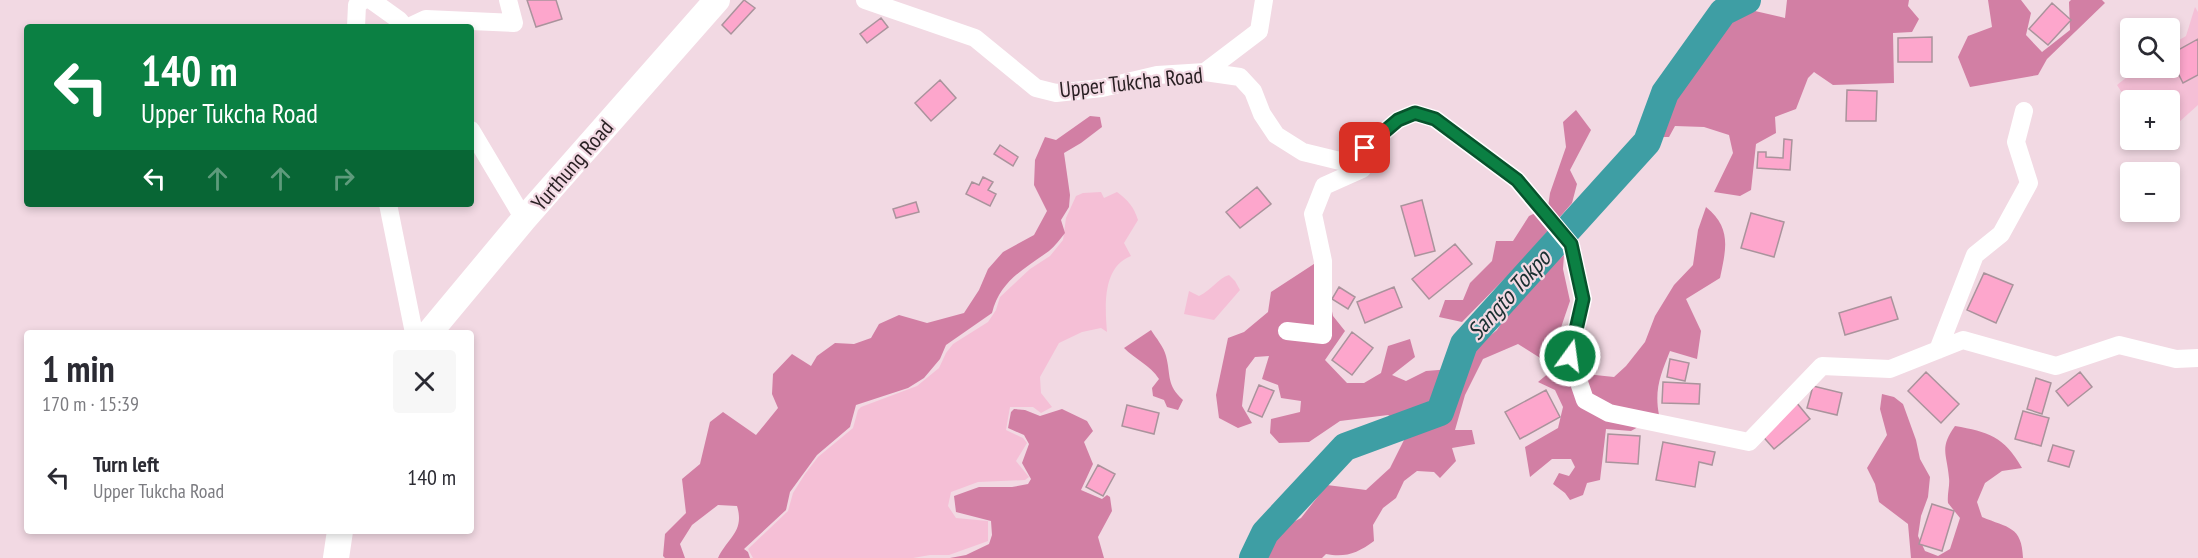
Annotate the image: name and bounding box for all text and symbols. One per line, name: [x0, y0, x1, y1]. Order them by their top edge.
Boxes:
map controls: [2120, 18, 2180, 222]
button: search: [2120, 18, 2180, 78]
text: 140 m: [141, 43, 238, 98]
icon: left: [42, 48, 120, 126]
street label: Upper Tukcha Road: [1058, 61, 1204, 103]
button: +: [2120, 90, 2180, 150]
text: Upper Tukcha Road: [141, 96, 318, 130]
street label: Yurthung Road: [525, 114, 619, 216]
pin: [1339, 122, 1390, 173]
icon: arrive: [1348, 131, 1381, 164]
icon: left: [138, 162, 171, 195]
icon: ahead: [201, 162, 234, 195]
icon: ahead: [264, 162, 297, 195]
icon: right: [327, 162, 360, 195]
button: −: [2120, 162, 2180, 222]
water label: Sangto Tokpo: [1460, 242, 1558, 346]
position arrow: [1538, 324, 1602, 388]
text: 1 min: [42, 345, 115, 392]
button: close: [393, 350, 456, 413]
text: 170 m · 15:39: [42, 391, 139, 417]
text: Turn left: [93, 450, 159, 478]
icon: left: [42, 461, 75, 494]
text: 140 m: [407, 463, 456, 491]
text: Upper Tukcha Road: [93, 478, 224, 504]

